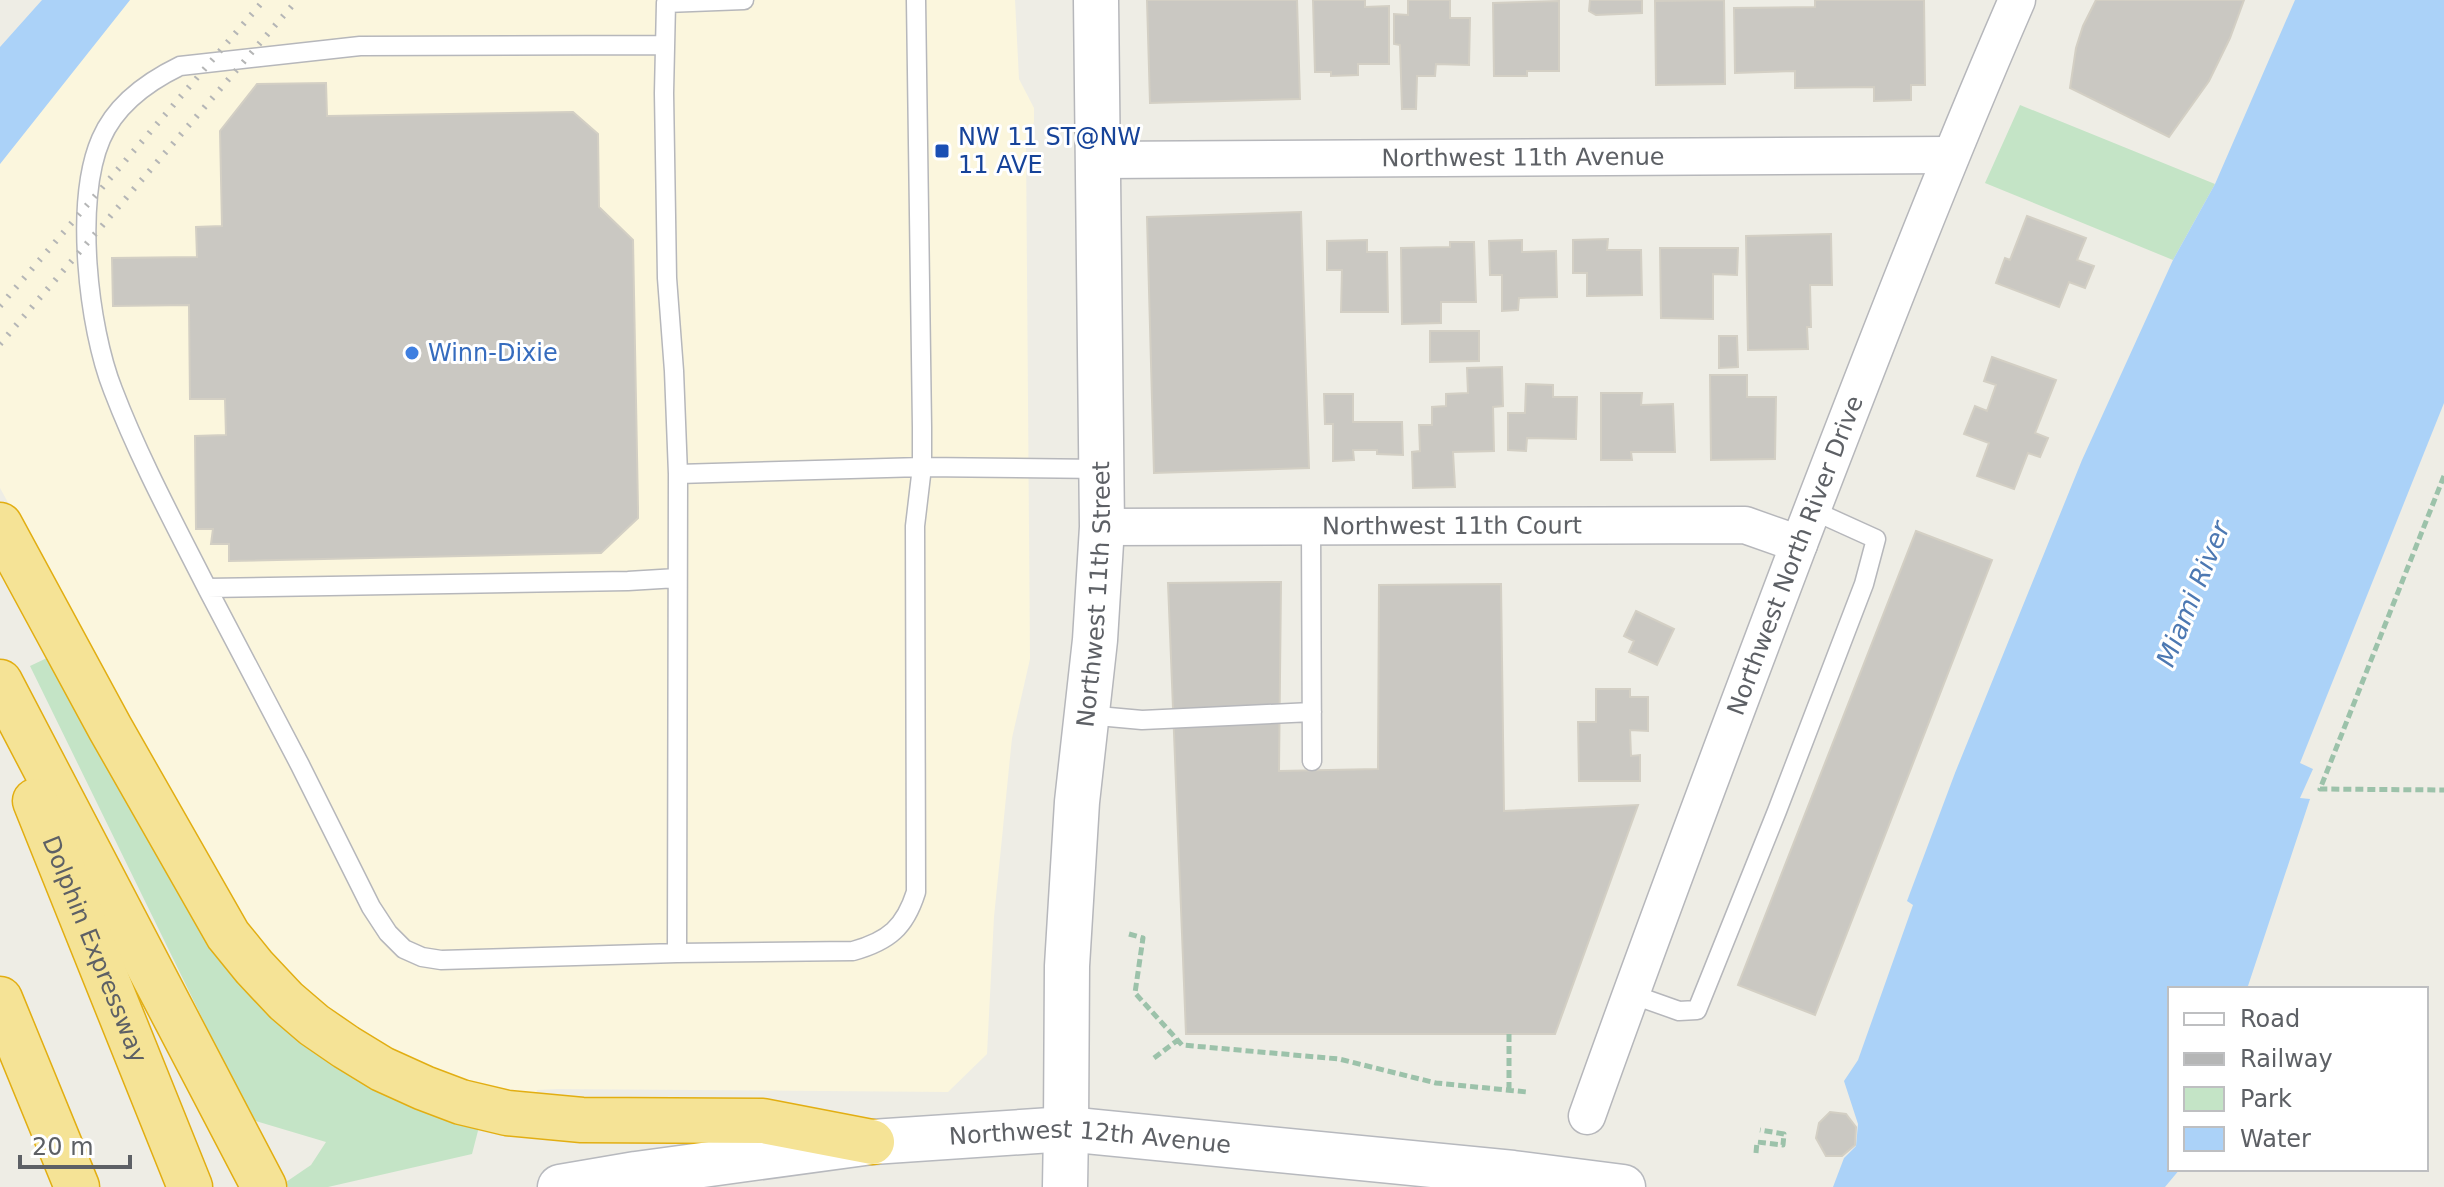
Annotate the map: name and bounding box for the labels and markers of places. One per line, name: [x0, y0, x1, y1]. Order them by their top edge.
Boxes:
place label: NW 11 ST@NW 11 AVE: [958, 123, 1141, 179]
marker: NW 11 ST@NW 11 AVE: [933, 142, 951, 160]
place label: Winn-Dixie: [428, 339, 558, 367]
marker: Winn-Dixie: [403, 344, 421, 362]

